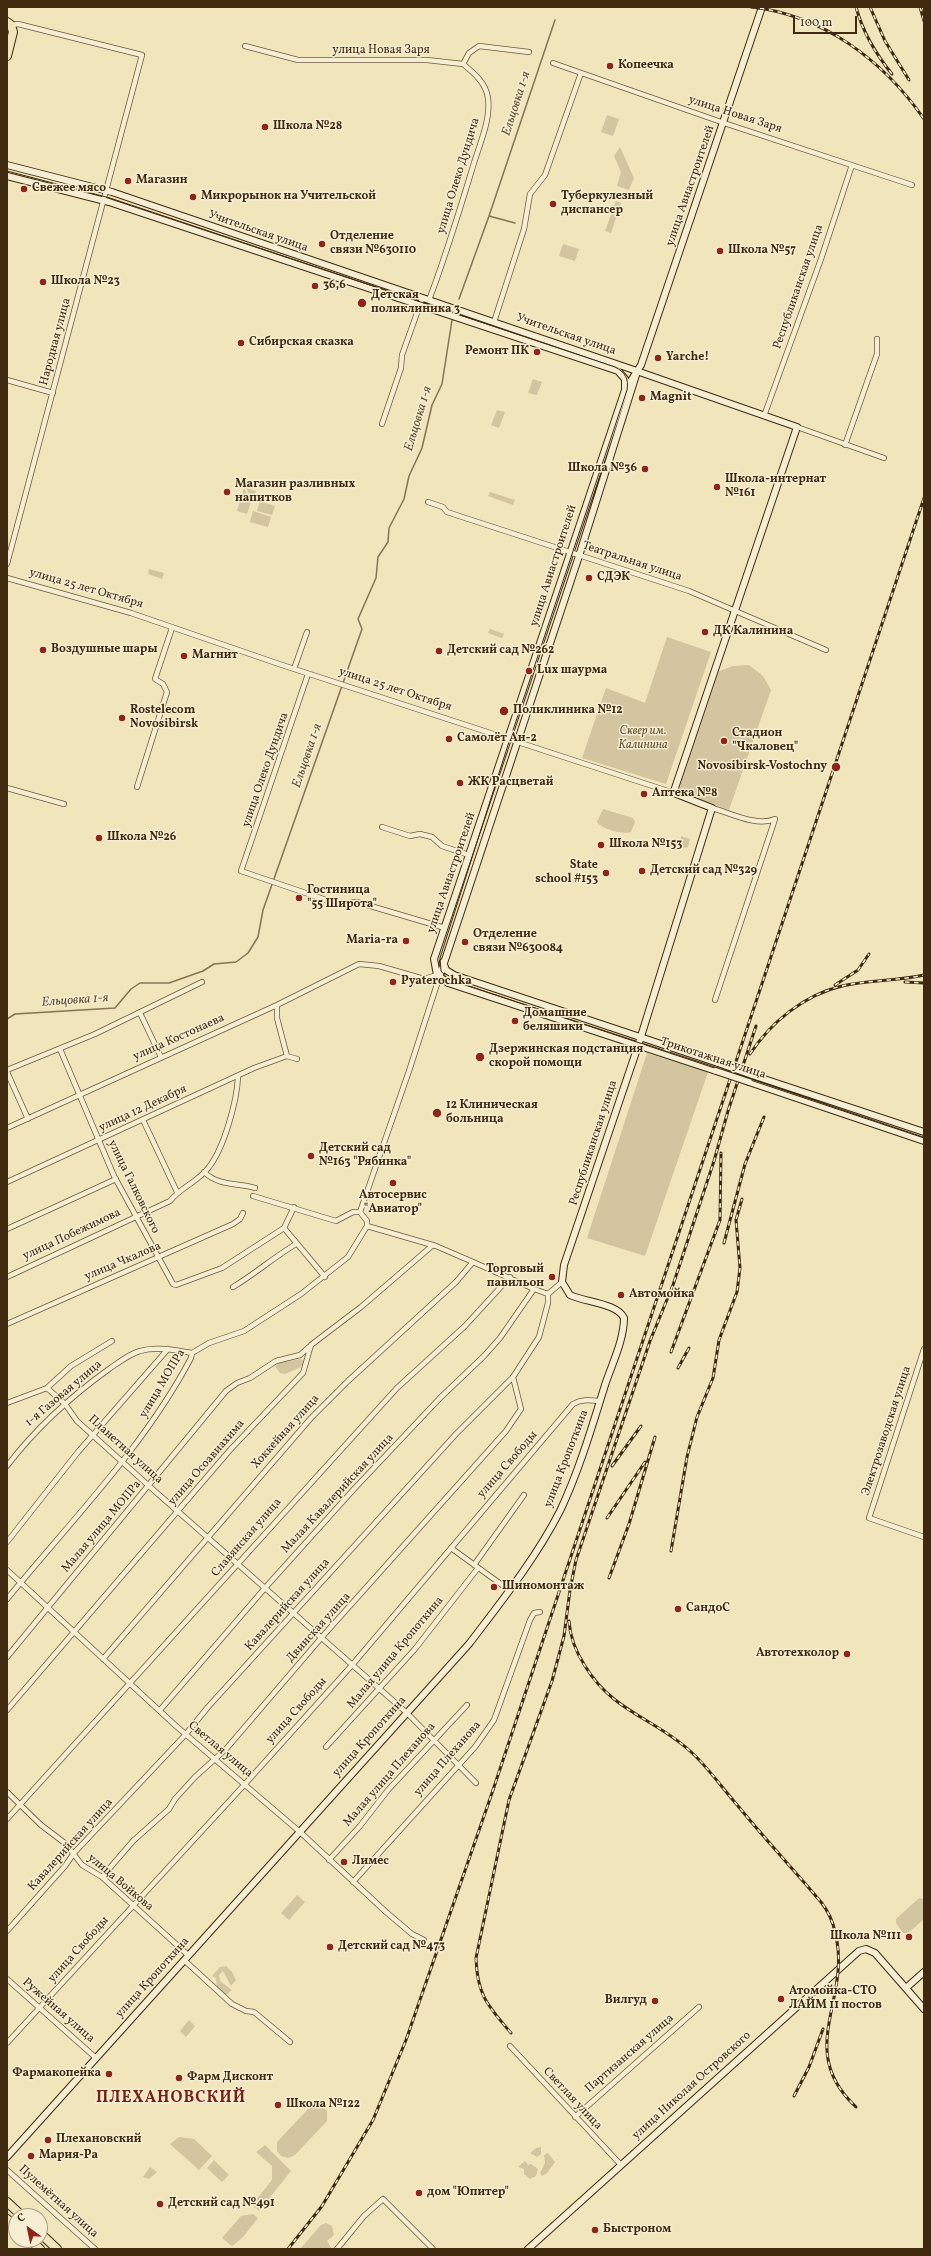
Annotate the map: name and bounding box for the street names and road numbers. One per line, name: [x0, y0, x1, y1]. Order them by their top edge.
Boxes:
street label: улица Новая Заря: [332, 44, 430, 58]
street label: улица Новая Заря: [686, 93, 784, 137]
street label: улица Олеко Дундича: [435, 116, 483, 236]
street label: улица Авиастроителей: [664, 124, 718, 248]
street label: Учительская улица: [206, 208, 310, 256]
street label: Республиканская улица: [771, 223, 827, 351]
street label: Народная улица: [37, 297, 75, 387]
street label: Учительская улица: [514, 311, 618, 359]
street label: улица Авиастроителей: [528, 503, 580, 629]
street label: Театральная улица: [580, 539, 684, 585]
street label: улица 25 лет Октября: [27, 566, 145, 612]
street label: улица 25 лет Октября: [337, 665, 453, 715]
street label: улица Олеко Дундича: [240, 711, 292, 829]
street label: улица Авиастроителей: [425, 811, 479, 935]
street label: улица Костонаева: [131, 1011, 227, 1065]
street label: Трикотажная улица: [658, 1035, 768, 1083]
street label: Республиканская улица: [567, 1079, 621, 1207]
street label: улица 12 Декабря: [97, 1082, 189, 1136]
street label: улица Галковского: [104, 1138, 162, 1236]
street label: улица Побежимова: [21, 1206, 123, 1264]
street label: улица Чкалова: [83, 1239, 163, 1285]
street label: улица МОПРа: [137, 1347, 189, 1421]
street label: 1-я Газовая улица: [23, 1358, 105, 1430]
street label: Электрозаводская улица: [859, 1364, 915, 1498]
street label: Хоккейная улица: [249, 1392, 323, 1472]
street label: улица Кропоткина: [542, 1408, 592, 1510]
street label: Планетная улица: [85, 1413, 165, 1487]
street label: улица Осоавиахима: [166, 1417, 248, 1509]
street label: улица Свободы: [475, 1429, 541, 1501]
street label: Малая Кавалерийская улица: [279, 1431, 397, 1557]
street label: Малая улица МОПРа: [59, 1478, 145, 1576]
street label: Славянская улица: [209, 1496, 285, 1580]
street label: Кавалерийская улица: [243, 1556, 333, 1654]
street label: Двинская улица: [284, 1590, 354, 1666]
street label: Малая улица Кропоткина: [345, 1594, 447, 1712]
street label: улица Свободы: [264, 1675, 330, 1747]
street label: улица Кропоткина: [330, 1694, 410, 1780]
street label: улица Плеханова: [411, 1718, 485, 1800]
street label: Светлая улица: [185, 1719, 255, 1781]
street label: Малая улица Плеханова: [341, 1720, 439, 1830]
street label: Кавалерийская улица: [26, 1796, 116, 1894]
street label: улица Войкова: [84, 1851, 156, 1915]
street label: улица Свободы: [46, 1914, 112, 1986]
street label: улица Кропоткина: [113, 1935, 193, 2021]
street label: Ружейная улица: [19, 1976, 97, 2046]
street label: Партизанская улица: [583, 2012, 677, 2096]
street label: улица Николая Островского: [630, 2029, 754, 2143]
street label: Светлая улица: [539, 2065, 605, 2133]
street label: Пулемётная улица: [15, 2162, 101, 2242]

